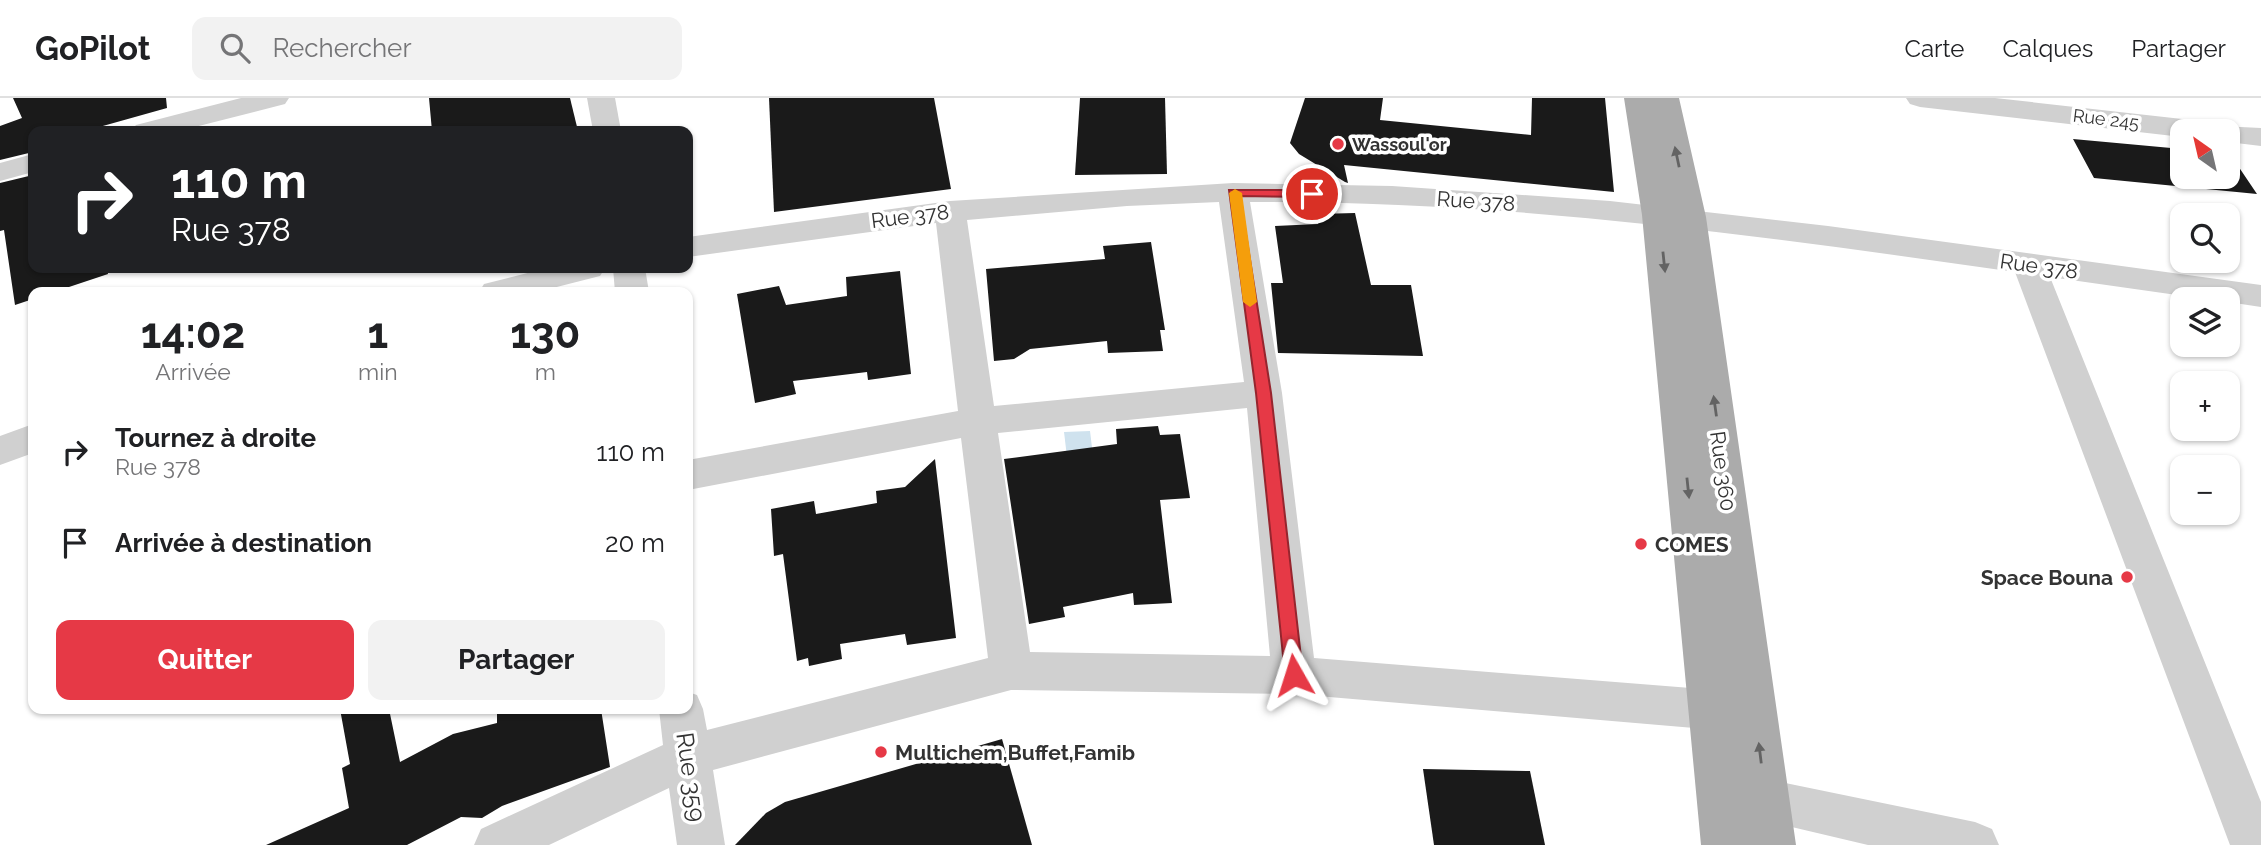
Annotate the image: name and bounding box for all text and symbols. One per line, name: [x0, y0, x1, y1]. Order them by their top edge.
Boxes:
search box: [192, 17, 682, 80]
text: GoPilot: [35, 29, 150, 68]
icon: search: [216, 29, 254, 67]
text: Rechercher: [272, 33, 412, 63]
text: Carte: [1905, 34, 1964, 63]
text: Calques: [2002, 34, 2093, 63]
text: Partager: [2131, 34, 2226, 63]
street label: Rue 245: [2072, 105, 2140, 133]
north arrow: [2170, 119, 2240, 189]
map controls: [2170, 119, 2240, 525]
place label: Wassoul'or: [1352, 134, 1447, 155]
marker: Wassoul'or: [1330, 136, 1346, 152]
one-way arrow: [1672, 146, 1683, 168]
text: 110 m: [171, 152, 307, 209]
icon: right: [56, 154, 147, 245]
pin: [1282, 164, 1342, 224]
icon: arrive: [1293, 175, 1331, 213]
street label: Rue 378: [1436, 186, 1516, 216]
street label: Rue 378: [870, 199, 950, 233]
button: search: [2170, 203, 2240, 273]
text: Rue 378: [171, 211, 291, 248]
street label: Rue 378: [1998, 248, 2080, 284]
one-way arrow: [1658, 251, 1669, 273]
button: layers: [2170, 287, 2240, 357]
text: 14:02: [141, 309, 245, 358]
text: 1: [367, 309, 388, 358]
text: 130: [510, 309, 580, 358]
text: Arrivée: [155, 358, 231, 385]
text: min: [358, 358, 398, 385]
text: m: [535, 358, 556, 385]
button: +: [2170, 371, 2240, 441]
one-way arrow: [1709, 395, 1720, 417]
text: Tournez à droite: [115, 423, 316, 453]
street label: Rue 360: [1705, 429, 1741, 513]
icon: right: [56, 433, 94, 471]
text: 110 m: [596, 437, 665, 467]
text: Rue 378: [115, 453, 201, 480]
button: −: [2170, 455, 2240, 525]
one-way arrow: [1683, 478, 1694, 500]
icon: arrive: [56, 524, 94, 562]
text: Arrivée à destination: [115, 528, 372, 558]
text: 20 m: [605, 528, 665, 558]
place label: COMES: [1655, 532, 1729, 557]
marker: COMES: [1633, 536, 1649, 552]
place label: Space Bouna: [1981, 565, 2113, 590]
marker: Space Bouna: [2119, 569, 2135, 585]
button: Quitter: [56, 620, 354, 700]
button: Partager: [368, 620, 665, 700]
position arrow: [1257, 638, 1331, 712]
street label: Rue 359: [670, 730, 712, 824]
place label: Multichem,Buffet,Famib: [895, 740, 1135, 765]
one-way arrow: [1755, 742, 1766, 764]
marker: Multichem,Buffet,Famib: [873, 744, 889, 760]

